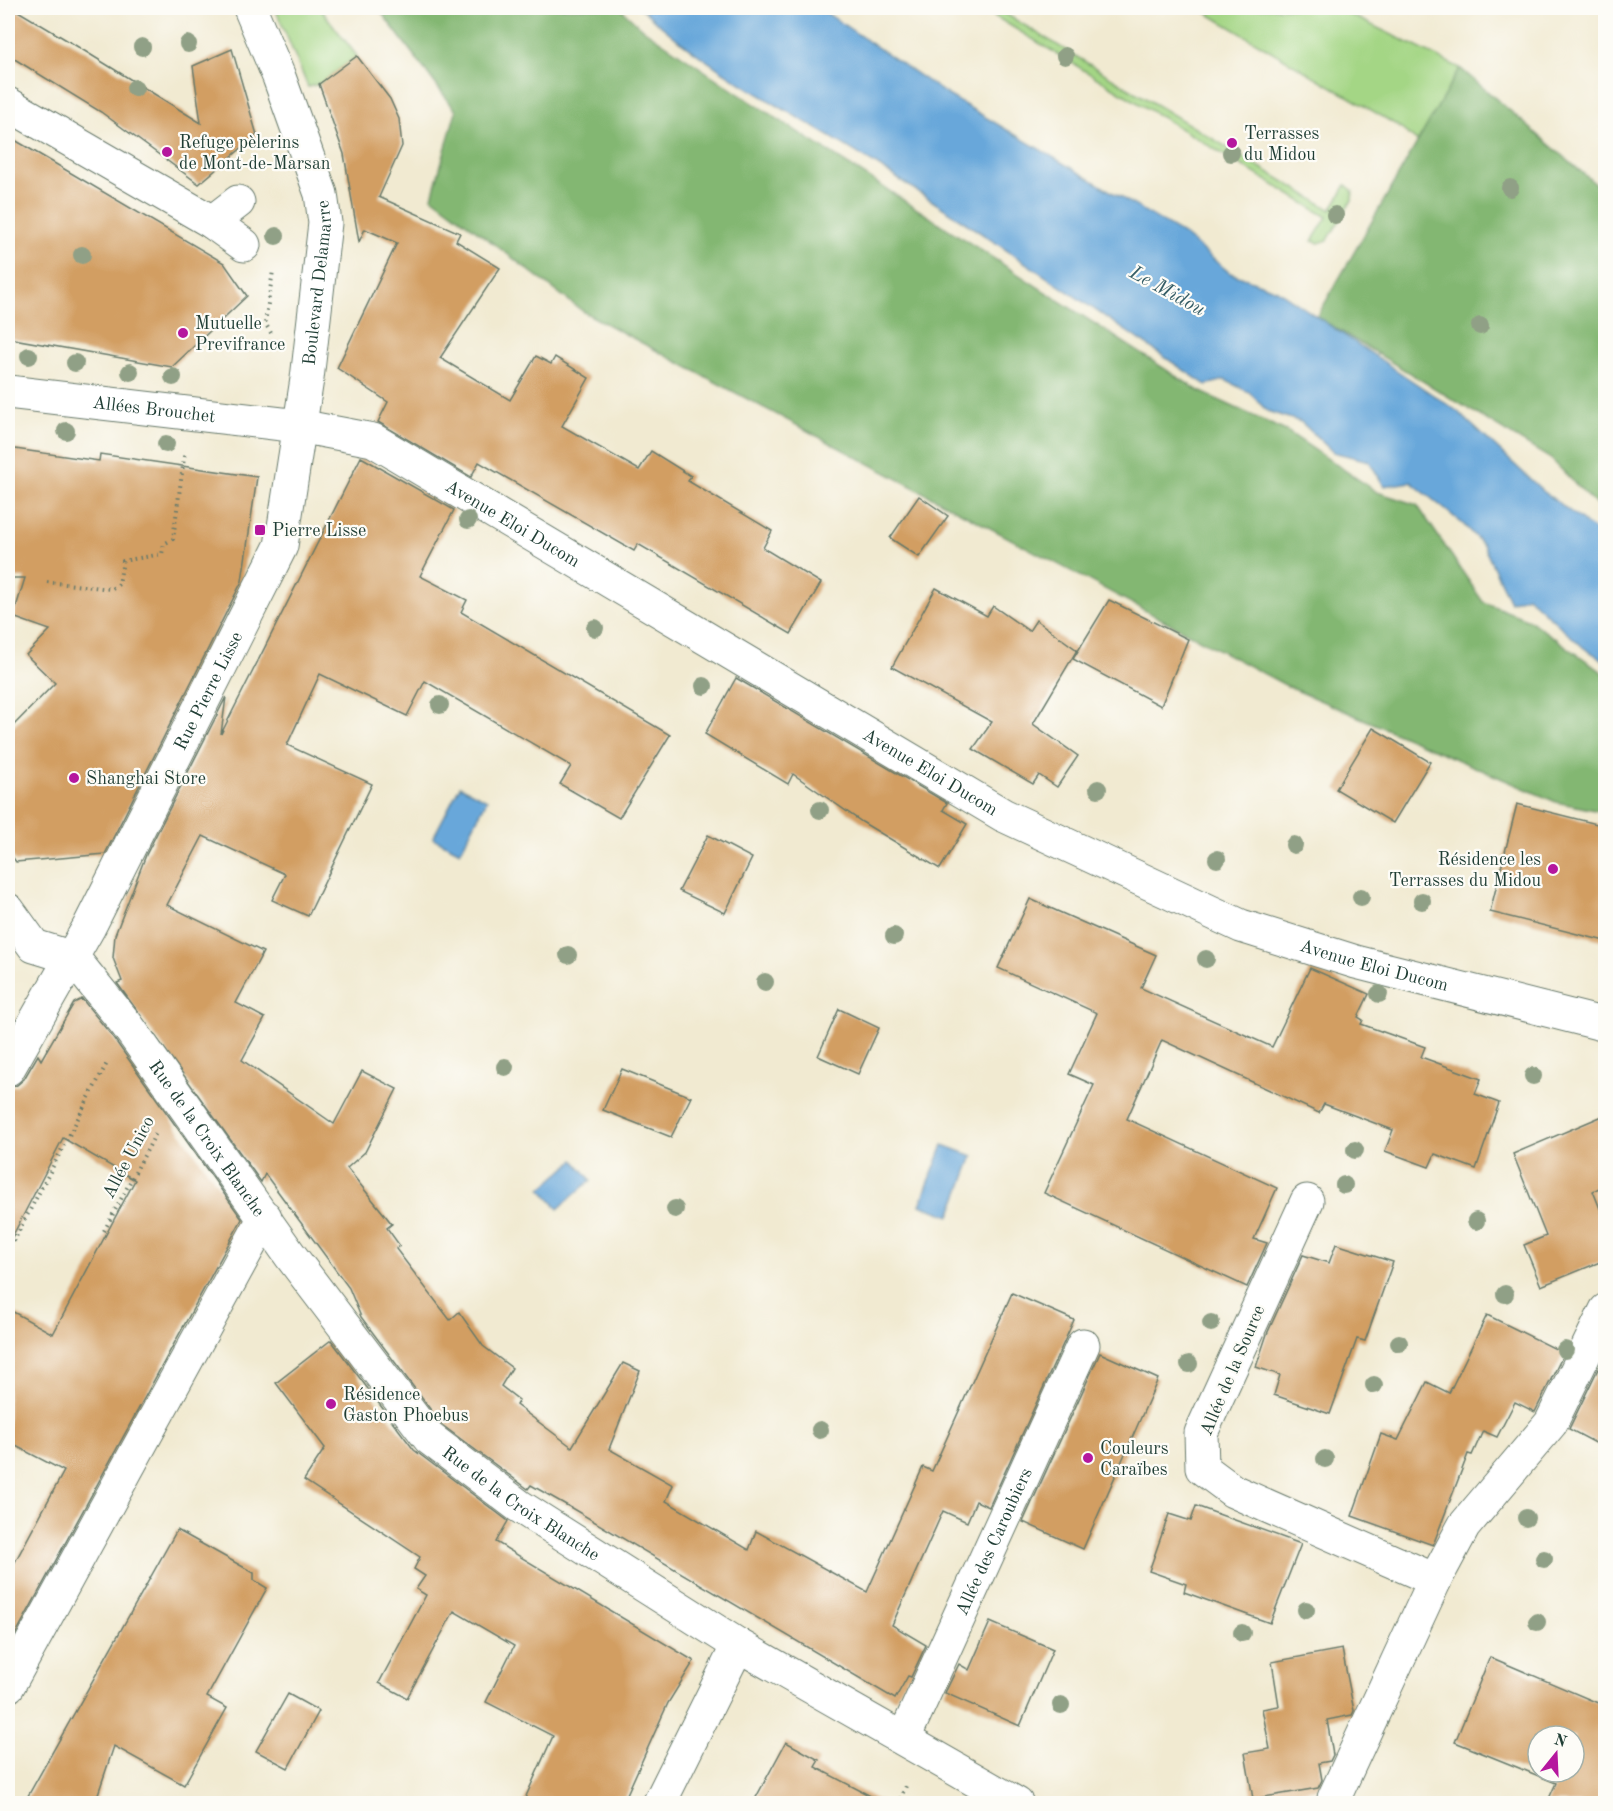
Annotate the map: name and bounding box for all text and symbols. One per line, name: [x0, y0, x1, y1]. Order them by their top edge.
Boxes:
place label: Terrasses du Midou: [1244, 125, 1319, 164]
place label: Refuge pèlerins de Mont-de-Marsan: [179, 134, 331, 173]
marker: Terrasses du Midou: [1225, 136, 1239, 150]
marker: Refuge pèlerins de Mont-de-Marsan: [160, 145, 174, 159]
street label: Boulevard Delamarre: [301, 199, 335, 366]
water label: Le Midou: [1125, 262, 1208, 321]
place label: Mutuelle Previfrance: [195, 315, 285, 354]
marker: Mutuelle Previfrance: [176, 326, 190, 340]
street label: Allées Brouchet: [91, 394, 216, 426]
street label: Avenue Eloi Ducom: [442, 477, 583, 571]
place label: Pierre Lisse: [272, 522, 366, 540]
marker: Pierre Lisse: [253, 523, 267, 537]
street label: Rue Pierre Lisse: [172, 629, 246, 753]
street label: Avenue Eloi Ducom: [859, 726, 1000, 820]
place label: Shanghai Store: [86, 770, 206, 788]
marker: Shanghai Store: [67, 771, 81, 785]
place label: Résidence les Terrasses du Midou: [1389, 851, 1541, 890]
marker: Résidence les Terrasses du Midou: [1546, 862, 1560, 876]
street label: Avenue Eloi Ducom: [1298, 937, 1450, 995]
street label: Rue de la Croix Blanche: [145, 1057, 268, 1220]
street label: Allée Unico: [100, 1113, 158, 1202]
street label: Allée de la Source: [1197, 1303, 1269, 1438]
place label: Résidence Gaston Phoebus: [343, 1386, 469, 1425]
marker: Résidence Gaston Phoebus: [324, 1397, 338, 1411]
place label: Couleurs Caraïbes: [1100, 1440, 1169, 1479]
street label: Rue de la Croix Blanche: [439, 1443, 602, 1565]
marker: Couleurs Caraïbes: [1081, 1451, 1095, 1465]
street label: Allée des Caroubiers: [953, 1465, 1036, 1618]
north arrow: [1526, 1724, 1586, 1784]
text: N: [1552, 1732, 1569, 1751]

